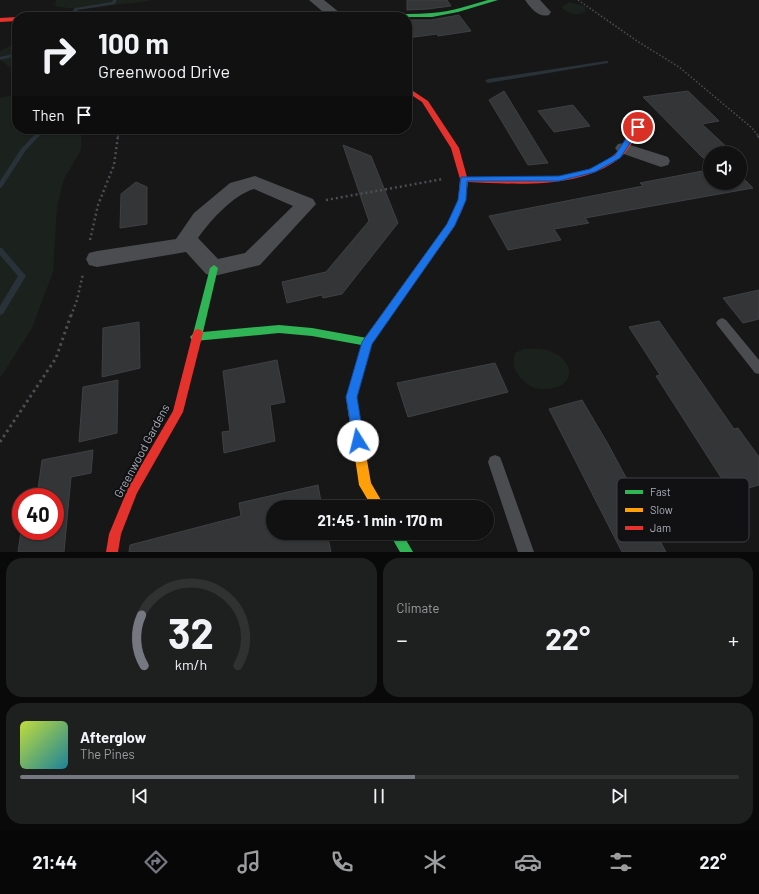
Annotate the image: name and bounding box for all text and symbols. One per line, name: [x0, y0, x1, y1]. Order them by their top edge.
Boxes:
text: 100 m: [98, 26, 169, 60]
icon: right: [32, 28, 84, 80]
text: Greenwood Drive: [98, 60, 230, 82]
icon: arrive: [73, 104, 95, 126]
text: Then: [32, 106, 65, 124]
pin: [621, 110, 655, 144]
icon: arrive: [627, 116, 649, 138]
map controls: [703, 146, 747, 190]
button: sound: [703, 146, 747, 190]
street label: Greenwood Gardens: [110, 401, 172, 500]
position arrow: [337, 420, 379, 462]
legend: [617, 478, 749, 542]
text: Fast: [650, 485, 671, 498]
speed limit sign: 40: [12, 488, 64, 540]
text: Slow: [650, 503, 673, 516]
text: 21:45 · 1 min · 170 m: [318, 511, 442, 529]
text: Jam: [650, 521, 671, 534]
text: Climate: [397, 600, 440, 616]
text: 32: [168, 606, 214, 656]
text: 22°: [545, 620, 590, 656]
text: −: [397, 626, 408, 652]
text: +: [728, 626, 739, 652]
text: km/h: [175, 655, 207, 672]
text: Afterglow: [80, 728, 146, 746]
text: The Pines: [80, 746, 135, 762]
icon: previous: [129, 785, 151, 807]
icon: pause: [368, 785, 390, 807]
icon: next: [608, 785, 630, 807]
icon: directions: [142, 848, 170, 876]
icon: music: [235, 848, 263, 876]
icon: phone: [328, 848, 356, 876]
icon: climate: [421, 848, 449, 876]
icon: car: [514, 848, 542, 876]
icon: filters: [607, 848, 635, 876]
text: 21:44: [32, 851, 77, 873]
text: 22°: [700, 851, 727, 873]

